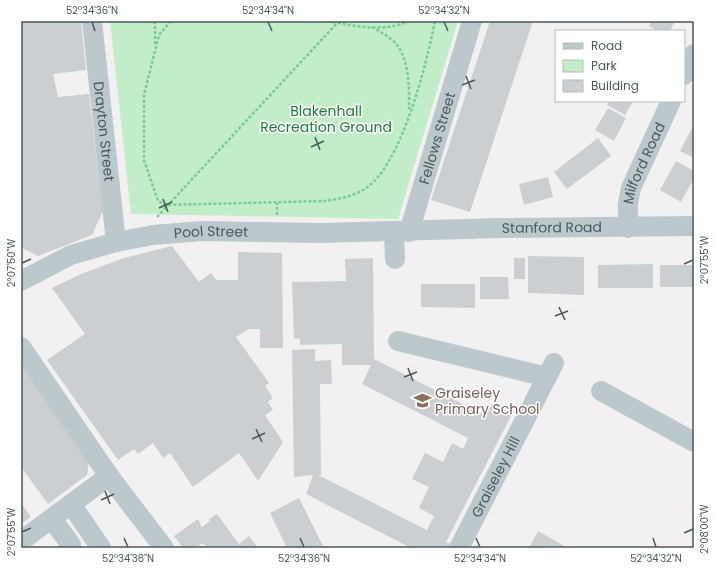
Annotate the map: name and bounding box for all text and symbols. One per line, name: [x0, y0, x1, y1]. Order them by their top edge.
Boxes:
text: 52°34'36"N: [66, 3, 118, 18]
text: 52°34'34"N: [242, 3, 294, 18]
text: 52°34'32"N: [418, 3, 470, 18]
legend: [555, 30, 685, 102]
text: Road: [591, 37, 622, 54]
text: Park: [591, 57, 618, 74]
text: Building: [591, 77, 639, 94]
street label: Drayton Street: [89, 80, 119, 182]
street label: Fellows Street: [414, 90, 460, 187]
park label: Blakenhall Recreation Ground: [260, 101, 392, 137]
street label: Milford Road: [618, 119, 670, 206]
street label: Stanford Road: [502, 217, 602, 238]
street label: Pool Street: [173, 221, 248, 243]
text: 2°07'55"W: [697, 236, 712, 284]
text: 2°07'50"W: [4, 239, 19, 287]
place label: Graiseley Primary School: [435, 383, 540, 419]
school or university icon: Graiseley Primary School: [412, 391, 432, 411]
street label: Graiseley Hill: [466, 433, 525, 521]
text: 2°08'00"W: [697, 504, 712, 554]
text: 2°07'55"W: [4, 508, 19, 556]
text: 52°34'38"N: [102, 551, 154, 566]
text: 52°34'36"N: [278, 551, 330, 566]
text: 52°34'34"N: [454, 551, 506, 566]
text: 52°34'32"N: [630, 551, 682, 566]

